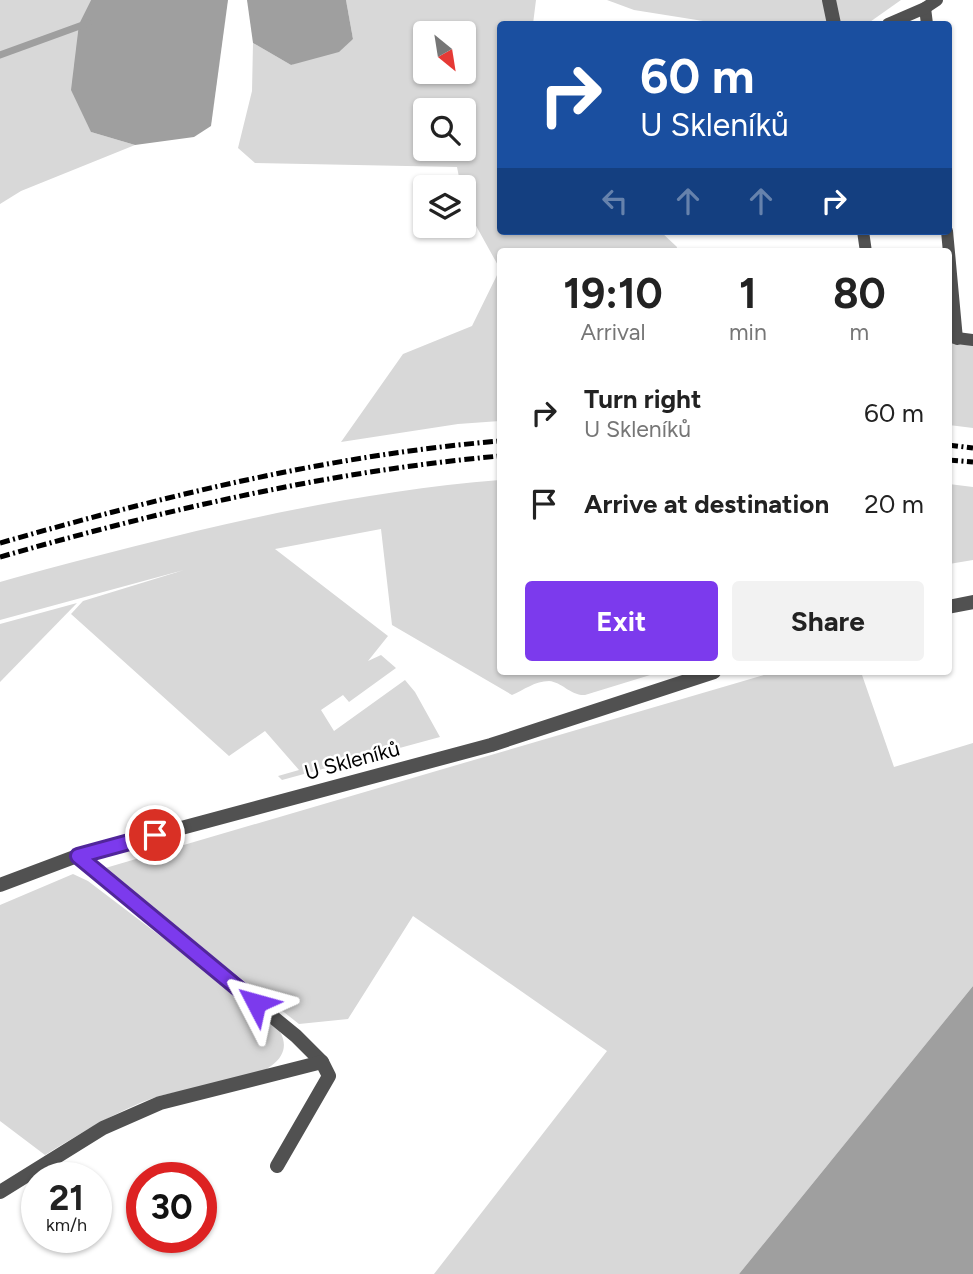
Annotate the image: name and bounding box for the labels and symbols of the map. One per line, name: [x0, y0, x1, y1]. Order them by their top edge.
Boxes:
north arrow: [413, 21, 476, 84]
street label: U Skleníků: [302, 735, 402, 785]
pin: [125, 805, 185, 865]
position arrow: [219, 966, 293, 1040]
speed limit sign: 30: [126, 1162, 217, 1253]

